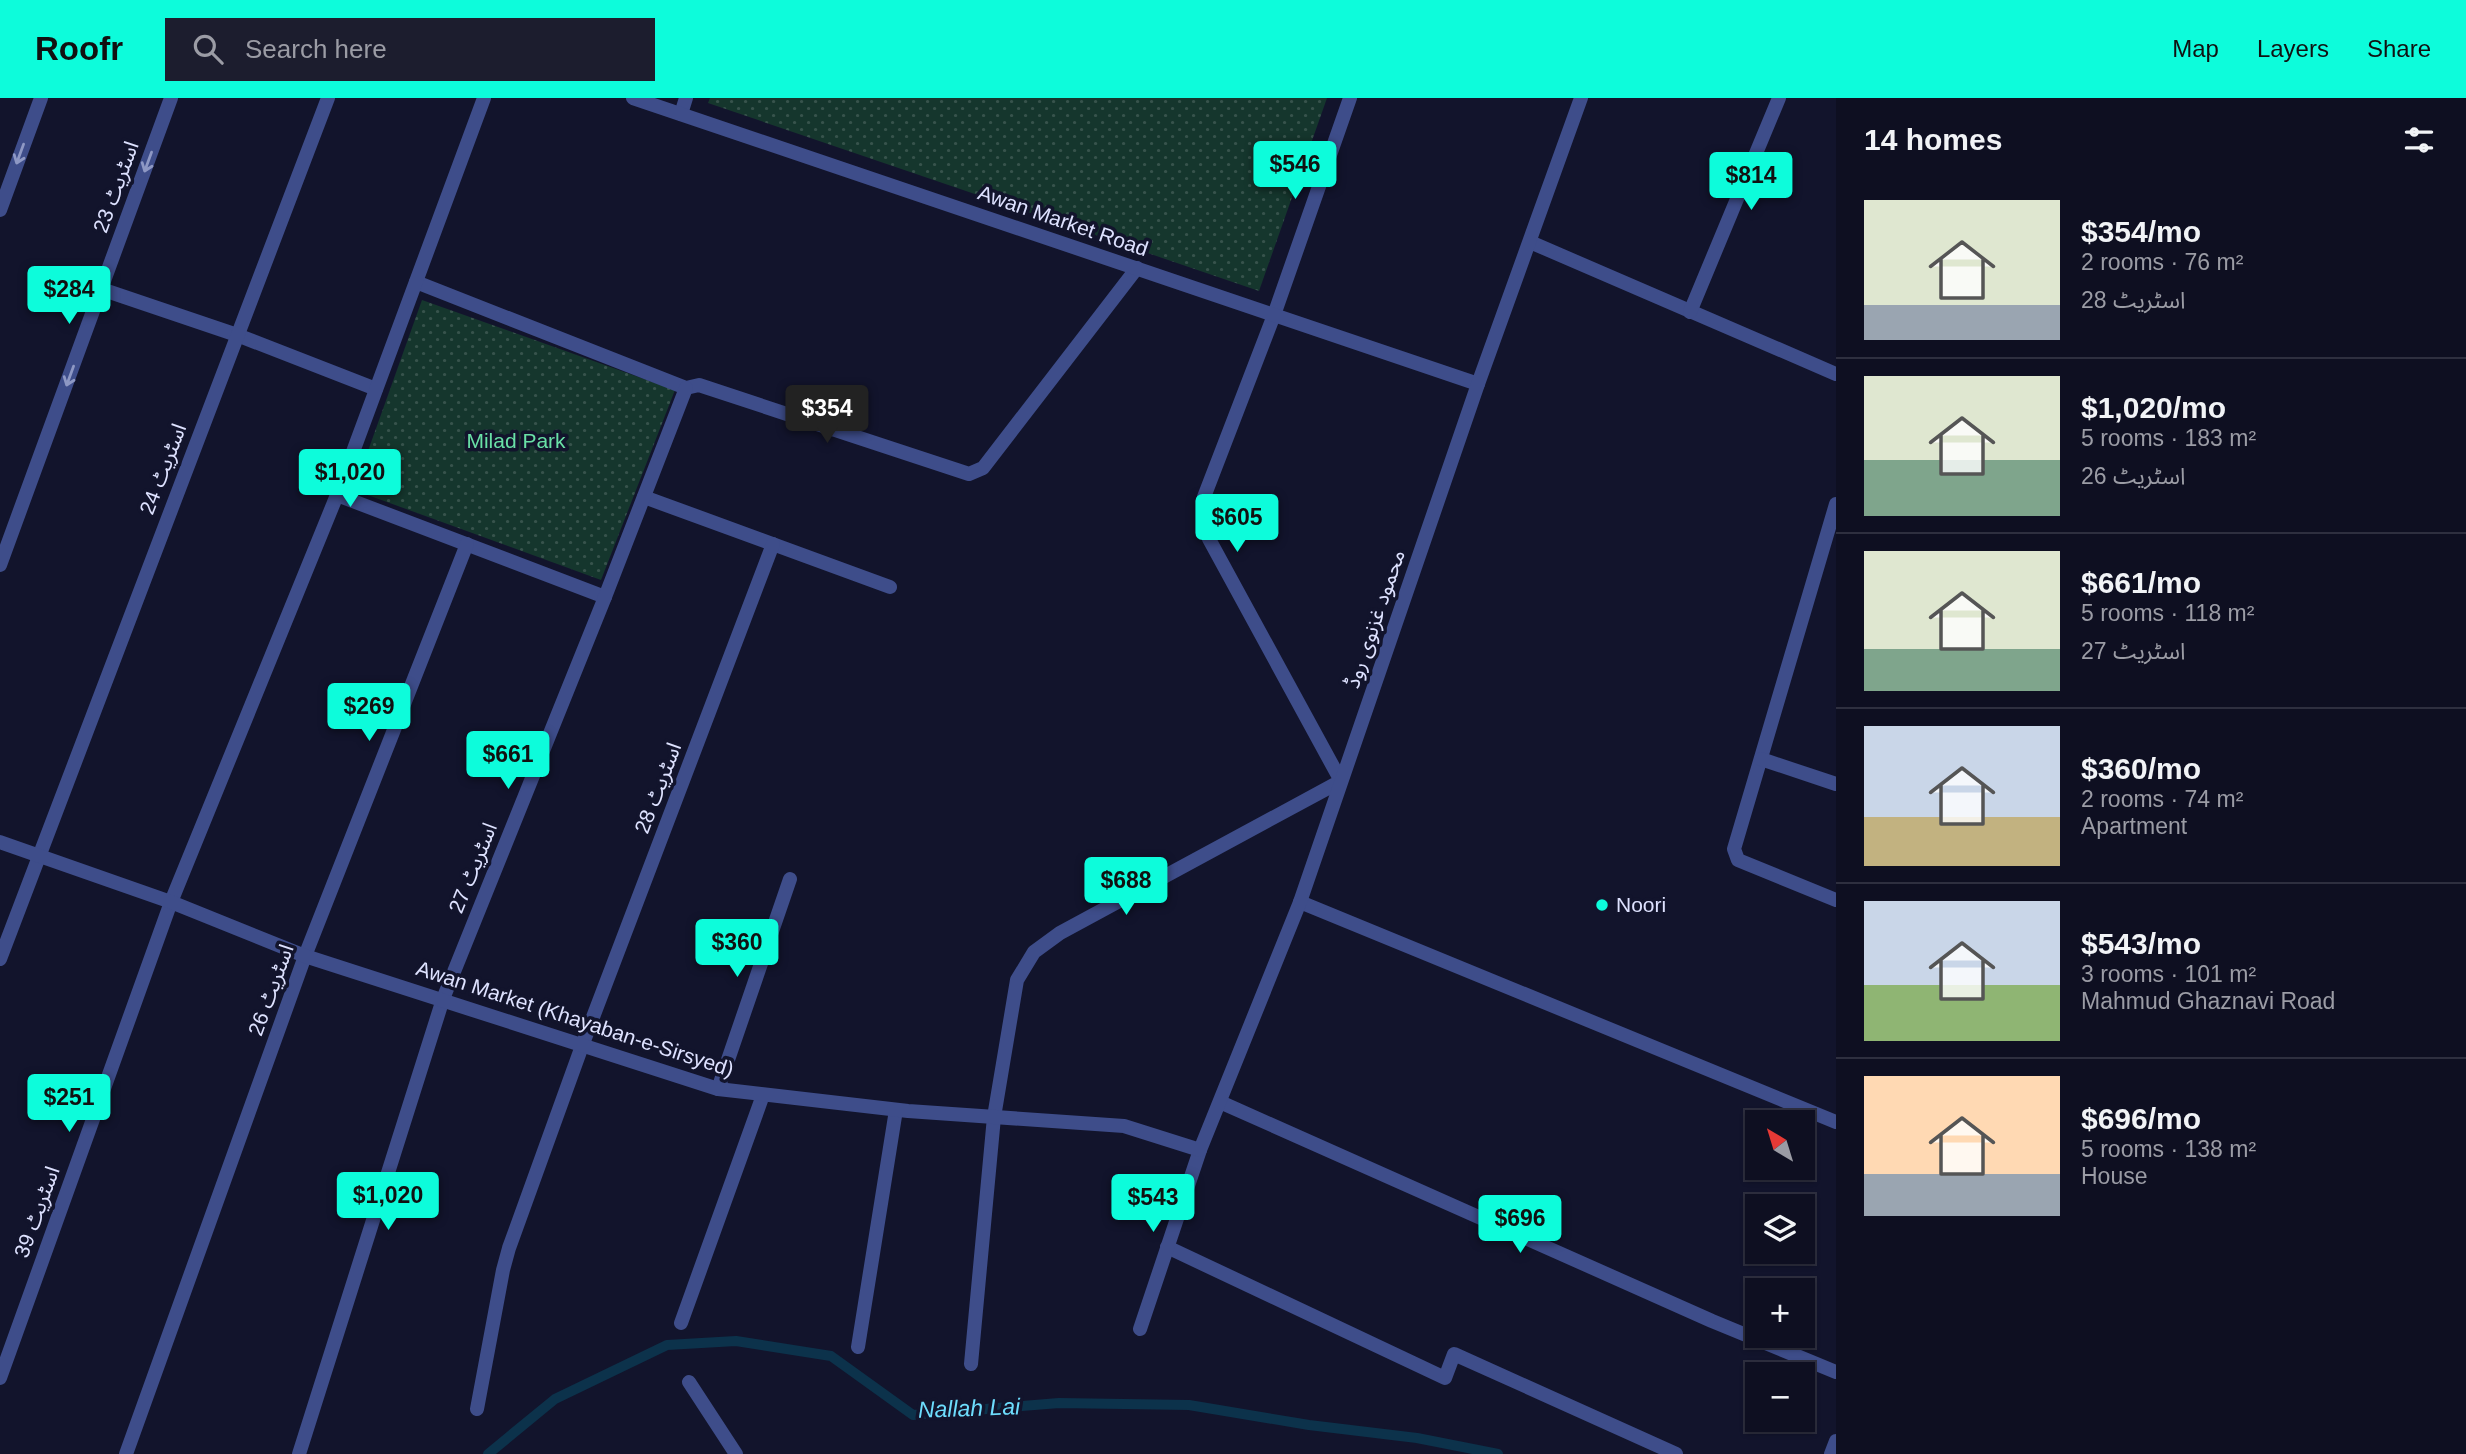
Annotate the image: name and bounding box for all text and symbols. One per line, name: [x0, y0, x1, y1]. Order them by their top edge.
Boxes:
search box: [165, 18, 655, 81]
text: Roofr: [35, 30, 123, 67]
icon: search: [189, 30, 227, 68]
text: Search here: [245, 34, 387, 64]
text: Map: [2172, 35, 2219, 62]
text: Layers: [2257, 35, 2329, 62]
text: Share: [2367, 35, 2431, 62]
icon: filters: [2400, 121, 2438, 159]
text: 14 homes: [1864, 123, 2002, 156]
street label: اسٹریٹ 23: [88, 138, 144, 236]
pin: $546: [1254, 141, 1336, 201]
one-way arrow: [13, 142, 26, 164]
one-way arrow: [140, 151, 153, 173]
text: $546: [1269, 151, 1321, 177]
pin: $814: [1710, 152, 1792, 212]
text: $814: [1725, 162, 1777, 188]
street label: Awan Market Road: [975, 181, 1151, 260]
text: $354/mo: [2081, 215, 2201, 248]
icon: home: [1920, 228, 2004, 312]
text: 2 rooms · 76 m²: [2081, 249, 2243, 275]
pin: $284: [28, 266, 110, 326]
text: $284: [43, 276, 95, 302]
text: اسٹریٹ 28: [2081, 287, 2186, 313]
one-way arrow: [62, 364, 75, 386]
pin: $354: [786, 386, 868, 445]
text: $1,020/mo: [2081, 391, 2226, 424]
text: $354: [801, 395, 853, 421]
icon: home: [1920, 404, 2004, 488]
street label: اسٹریٹ 24: [135, 420, 191, 518]
text: 5 rooms · 183 m²: [2081, 425, 2256, 451]
park label: Milad Park: [466, 429, 566, 452]
pin: $1,020: [293, 450, 407, 509]
text: $1,020: [315, 459, 385, 485]
text: اسٹریٹ 26: [2081, 463, 2186, 489]
pin: $605: [1196, 494, 1278, 554]
text: $605: [1211, 504, 1263, 530]
street label: محمود غزنوی روڈ: [1340, 547, 1410, 691]
text: $661/mo: [2081, 566, 2201, 599]
icon: home: [1920, 579, 2004, 663]
text: 5 rooms · 118 m²: [2081, 600, 2254, 626]
text: اسٹریٹ 27: [2081, 638, 2186, 664]
pin: $269: [328, 684, 410, 743]
text: $269: [343, 693, 395, 719]
pin: $661: [467, 732, 549, 791]
street label: اسٹریٹ 28: [630, 739, 686, 837]
text: $661: [482, 741, 534, 767]
text: $360/mo: [2081, 752, 2201, 785]
icon: home: [1920, 754, 2004, 838]
text: 2 rooms · 74 m²: [2081, 786, 2243, 812]
text: Apartment: [2081, 813, 2187, 839]
street label: اسٹریٹ 27: [444, 819, 502, 917]
pin: $688: [1085, 858, 1167, 917]
text: $688: [1100, 867, 1152, 893]
place label: Noori: [1616, 893, 1666, 916]
marker: Noori: [1594, 897, 1610, 913]
pin: $360: [696, 920, 778, 979]
text: $543/mo: [2081, 927, 2201, 960]
text: $360: [711, 929, 763, 955]
icon: home: [1920, 929, 2004, 1013]
street label: اسٹریٹ 26: [243, 941, 299, 1039]
street label: Awan Market (Khayaban-e-Sirsyed): [414, 956, 737, 1081]
text: 3 rooms · 101 m²: [2081, 961, 2256, 987]
text: Mahmud Ghaznavi Road: [2081, 988, 2335, 1014]
pin: $251: [28, 1074, 110, 1134]
text: $251: [43, 1084, 95, 1110]
text: $696/mo: [2081, 1102, 2201, 1135]
icon: home: [1920, 1104, 2004, 1188]
north arrow: [1745, 1110, 1815, 1180]
map controls: [1745, 1110, 1815, 1432]
text: 5 rooms · 138 m²: [2081, 1136, 2256, 1162]
street label: اسٹریٹ 39: [9, 1163, 65, 1261]
text: House: [2081, 1163, 2147, 1189]
pin: $1,020: [331, 1172, 445, 1232]
pin: $543: [1112, 1174, 1194, 1234]
text: $1,020: [353, 1182, 423, 1208]
text: $543: [1127, 1184, 1179, 1210]
button: layers: [1745, 1194, 1815, 1264]
pin: $696: [1479, 1196, 1561, 1255]
text: $696: [1494, 1205, 1546, 1231]
button: +: [1745, 1278, 1815, 1348]
button: −: [1745, 1362, 1815, 1432]
water label: Nallah Lai: [917, 1393, 1021, 1423]

